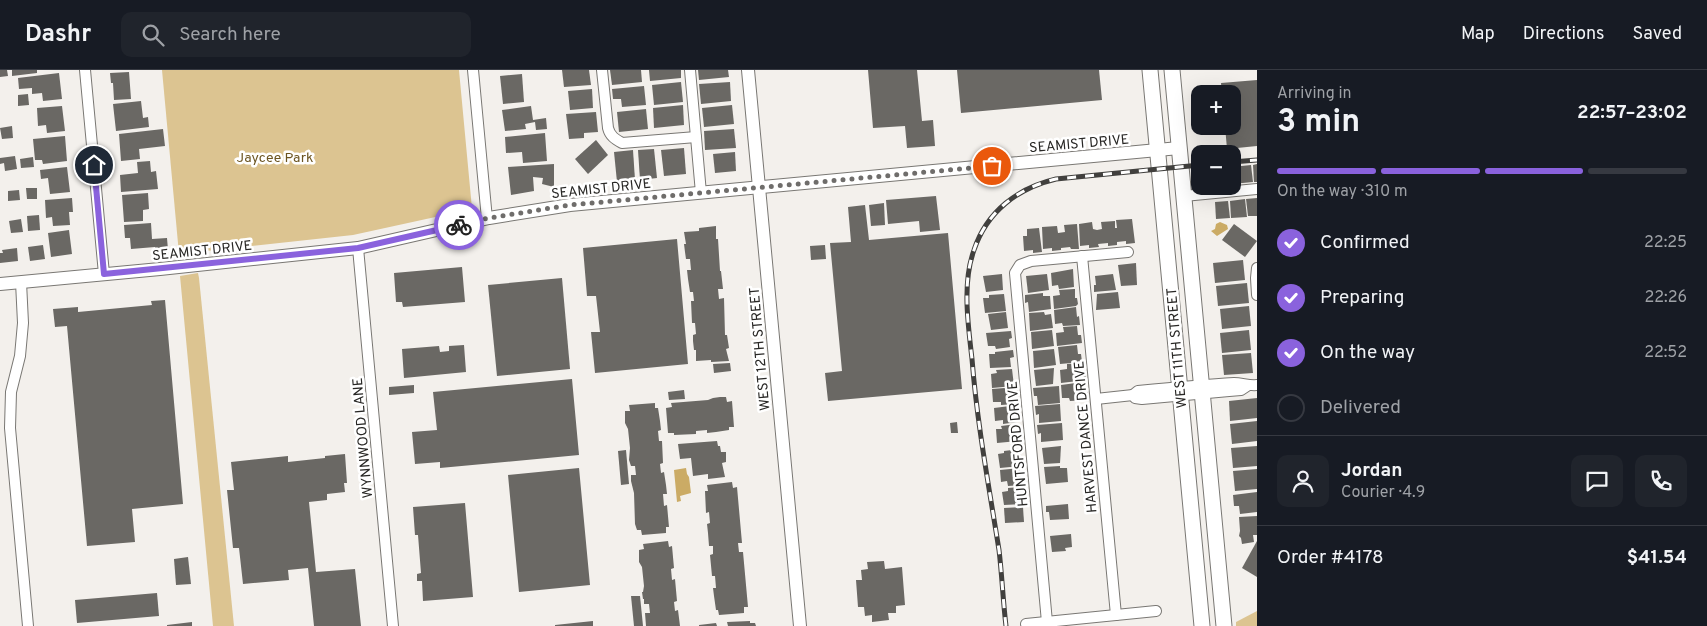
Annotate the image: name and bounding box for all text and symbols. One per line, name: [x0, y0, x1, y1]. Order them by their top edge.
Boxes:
search box: [121, 12, 471, 57]
text: Dashr: [25, 20, 91, 50]
icon: search: [139, 21, 167, 49]
text: Search here: [179, 23, 281, 47]
text: Map: [1461, 23, 1495, 46]
text: Directions: [1523, 23, 1605, 46]
text: Saved: [1633, 23, 1682, 46]
text: Arriving in: [1277, 84, 1352, 104]
map controls: [1191, 85, 1241, 195]
button: +: [1191, 85, 1241, 135]
text: 22:57–23:02: [1577, 101, 1687, 125]
text: 3 min: [1277, 103, 1360, 143]
street label: SEAMIST DRIVE: [1028, 132, 1130, 157]
pin: [73, 144, 115, 186]
pin: [971, 145, 1013, 187]
button: −: [1191, 145, 1241, 195]
park label: Jaycee Park: [237, 150, 313, 167]
icon: home: [80, 151, 108, 179]
icon: bag: [978, 152, 1006, 180]
street label: SEAMIST DRIVE: [550, 176, 652, 203]
text: On the way · 310 m: [1277, 182, 1408, 202]
courier: [434, 200, 484, 250]
icon: bike: [445, 211, 473, 239]
icon: check: [1277, 229, 1305, 257]
text: Confirmed: [1320, 231, 1410, 255]
text: 22:25: [1644, 233, 1687, 253]
street label: SEAMIST DRIVE: [151, 238, 253, 265]
icon: check: [1277, 284, 1305, 312]
street label: WEST 12TH STREET: [747, 286, 774, 411]
text: Preparing: [1320, 286, 1404, 310]
street label: WEST 11TH STREET: [1164, 287, 1191, 409]
text: 22:26: [1644, 288, 1687, 308]
icon: check: [1277, 339, 1305, 367]
text: On the way: [1320, 341, 1415, 365]
text: 22:52: [1644, 343, 1687, 363]
street label: HARVEST DANCE DRIVE: [1071, 360, 1102, 514]
street label: WYNNWOOD LANE: [350, 377, 377, 499]
street label: HUNTSFORD DRIVE: [1005, 380, 1032, 507]
text: Delivered: [1320, 396, 1401, 420]
button: person: [1277, 455, 1329, 507]
button: chat: [1571, 455, 1623, 507]
button: phone: [1635, 455, 1687, 507]
text: Jordan: [1341, 459, 1403, 483]
text: Courier · 4.9: [1341, 483, 1425, 503]
text: Order #4178: [1277, 546, 1384, 570]
text: $41.54: [1627, 546, 1687, 570]

